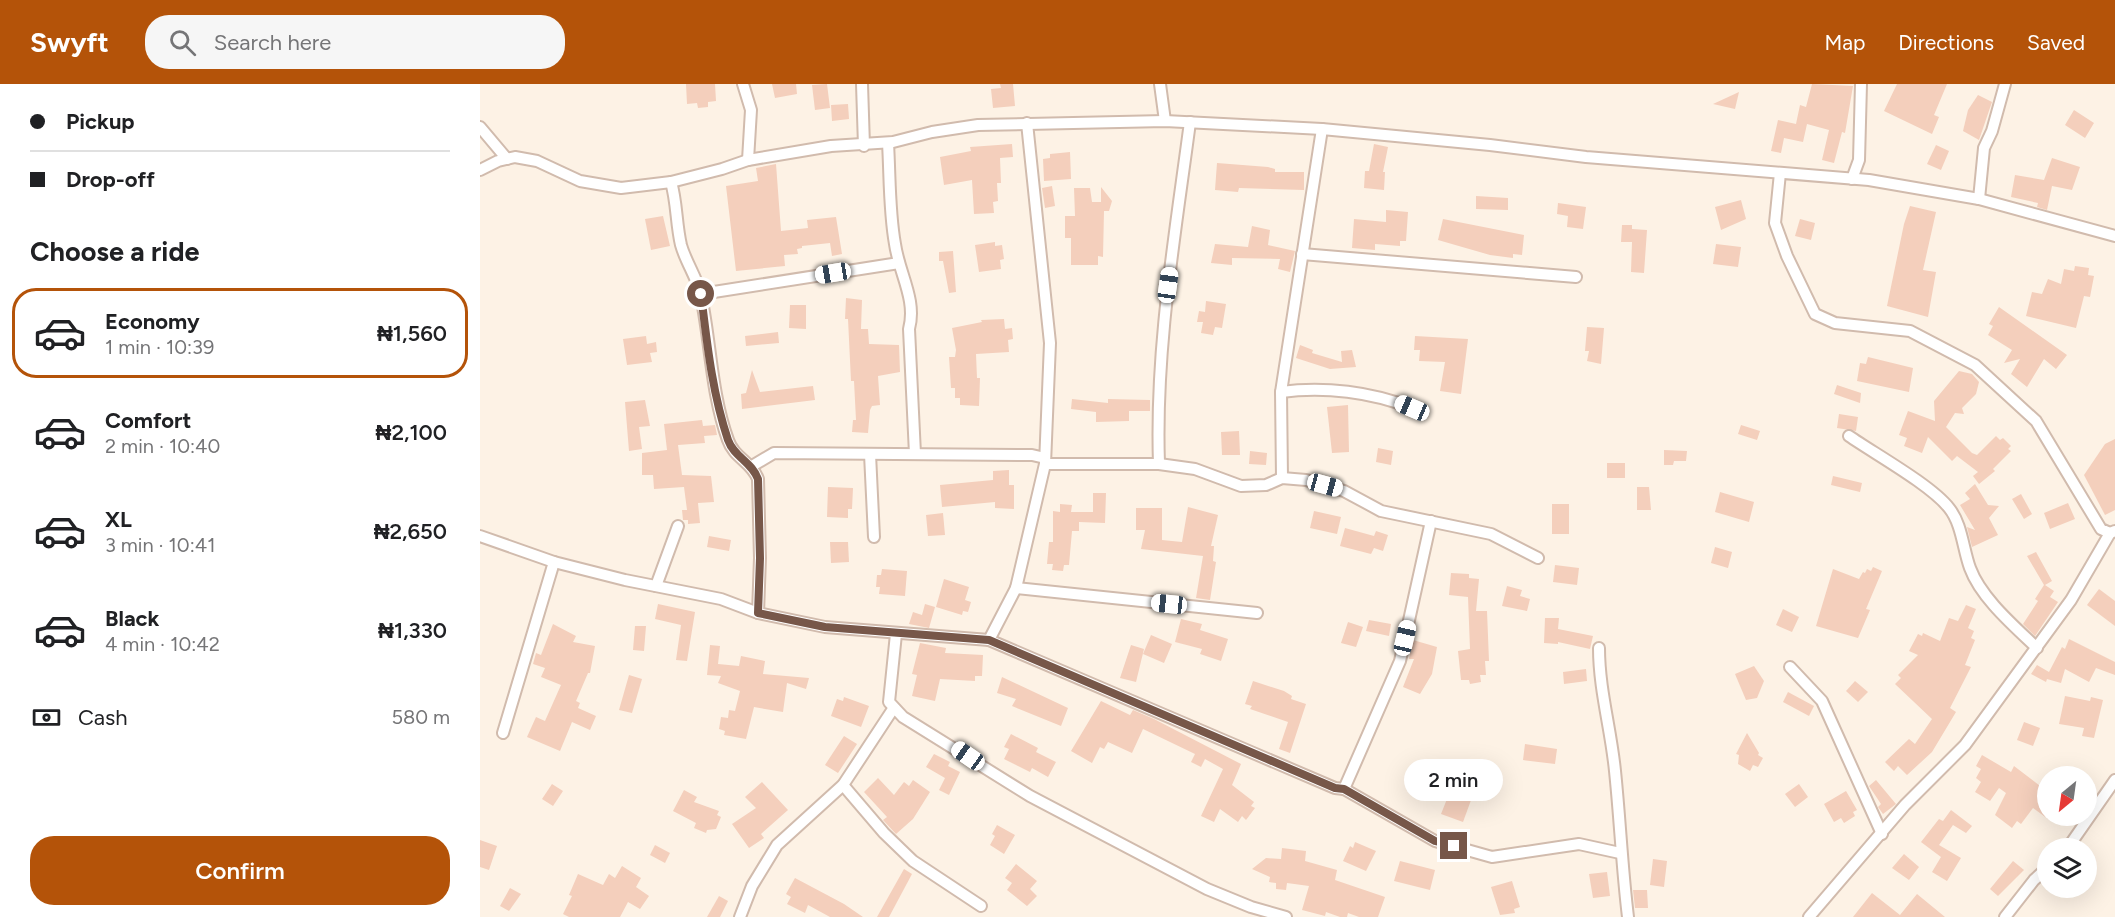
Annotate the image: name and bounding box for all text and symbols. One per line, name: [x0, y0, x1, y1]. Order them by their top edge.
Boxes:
search box: [145, 15, 565, 69]
text: Swyft: [30, 25, 109, 59]
icon: search: [166, 26, 199, 59]
text: Search here: [214, 29, 331, 56]
text: Map: [1824, 30, 1865, 55]
text: Directions: [1898, 30, 1994, 55]
text: Saved: [2027, 30, 2085, 55]
text: Pickup: [66, 108, 135, 135]
text: Drop-off: [66, 166, 155, 193]
text: Choose a ride: [30, 235, 199, 268]
car: [814, 261, 852, 285]
car: [1157, 266, 1179, 304]
route start: [687, 280, 714, 307]
icon: car: [33, 306, 87, 360]
text: Economy: [105, 308, 200, 335]
text: ₦1,560: [377, 320, 447, 347]
text: 1 min · 10:39: [105, 335, 214, 359]
car: [1392, 393, 1432, 423]
icon: car: [33, 405, 87, 459]
text: Comfort: [105, 407, 191, 434]
text: ₦2,100: [376, 419, 447, 446]
text: 2 min · 10:40: [105, 434, 220, 458]
car: [1305, 472, 1345, 498]
icon: car: [33, 504, 87, 558]
text: XL: [105, 506, 132, 533]
text: ₦2,650: [374, 518, 447, 545]
text: 3 min · 10:41: [105, 533, 215, 557]
car: [1150, 593, 1188, 615]
icon: car: [33, 603, 87, 657]
text: Black: [105, 605, 159, 632]
text: ₦1,330: [378, 617, 447, 644]
car: [1392, 618, 1418, 658]
text: 4 min · 10:42: [105, 632, 220, 656]
icon: cash: [30, 701, 63, 734]
text: Cash: [78, 704, 128, 731]
text: 580 m: [391, 705, 450, 729]
car: [948, 738, 988, 774]
callout: 2 min: [1404, 759, 1504, 801]
north arrow: [2037, 766, 2097, 826]
map controls: [2037, 766, 2097, 898]
text: 2 min: [1429, 768, 1478, 792]
route end: [1440, 832, 1467, 859]
button: Confirm: [30, 836, 450, 905]
button: layers: [2037, 838, 2097, 898]

